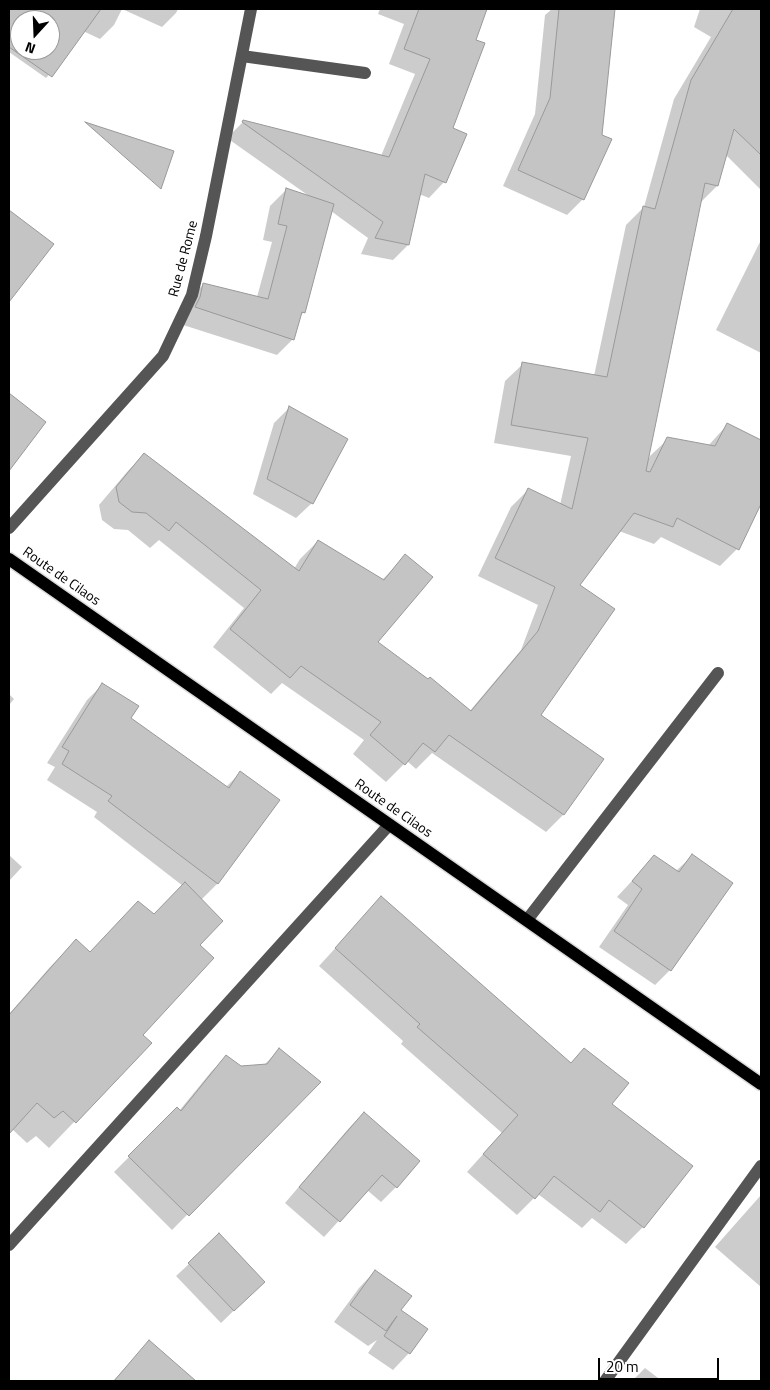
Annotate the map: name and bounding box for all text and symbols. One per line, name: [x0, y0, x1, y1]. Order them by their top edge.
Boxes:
north arrow: [10, 10, 60, 60]
text: N: [22, 37, 38, 60]
street label: Rue de Rome: [166, 219, 202, 299]
street label: Route de Cilaos: [19, 544, 103, 610]
street label: Route de Cilaos: [351, 776, 435, 842]
scale bar: [600, 1348, 721, 1380]
text: 20 m: [606, 1355, 639, 1378]

